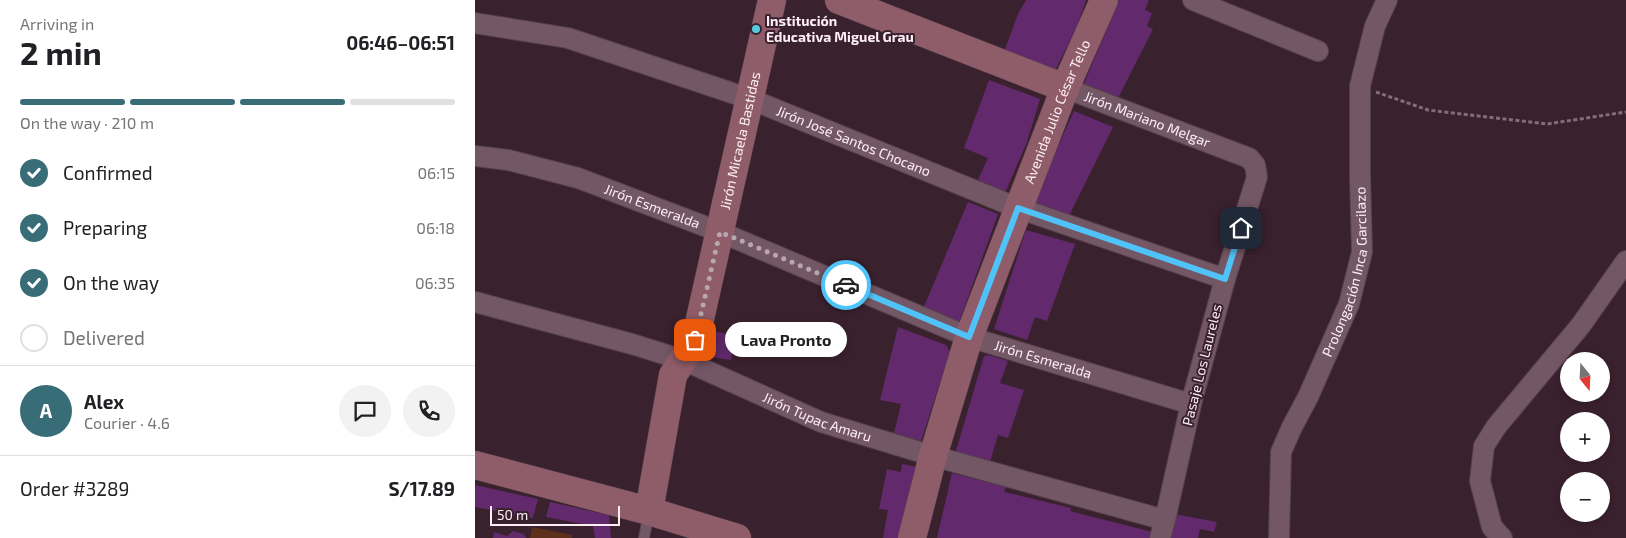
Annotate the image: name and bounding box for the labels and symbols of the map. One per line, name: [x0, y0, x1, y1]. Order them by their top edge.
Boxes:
place label: Institución Educativa Miguel Grau: [766, 12, 914, 45]
marker: Institución Educativa Miguel Grau: [750, 23, 762, 35]
street label: Avenida Julio César Tello: [1020, 37, 1093, 186]
street label: Jirón Micaela Bastidas: [716, 70, 764, 211]
street label: Jirón Mariano Melgar: [1082, 87, 1213, 151]
street label: Jirón José Santos Chocano: [774, 102, 933, 180]
street label: Jirón Esmeralda: [602, 180, 703, 232]
street label: Prolongación Inca Garcilazo: [1318, 187, 1370, 359]
pin: [1220, 207, 1262, 249]
courier: [821, 260, 871, 310]
street label: Pasaje Los Laureles: [1178, 302, 1225, 427]
pin: [674, 319, 716, 361]
callout: Lava Pronto: [725, 322, 847, 358]
street label: Jirón Esmeralda: [992, 336, 1094, 382]
north arrow: [1560, 352, 1610, 402]
street label: Jirón Tupac Amaru: [760, 388, 874, 445]
scale bar: [490, 503, 620, 526]

